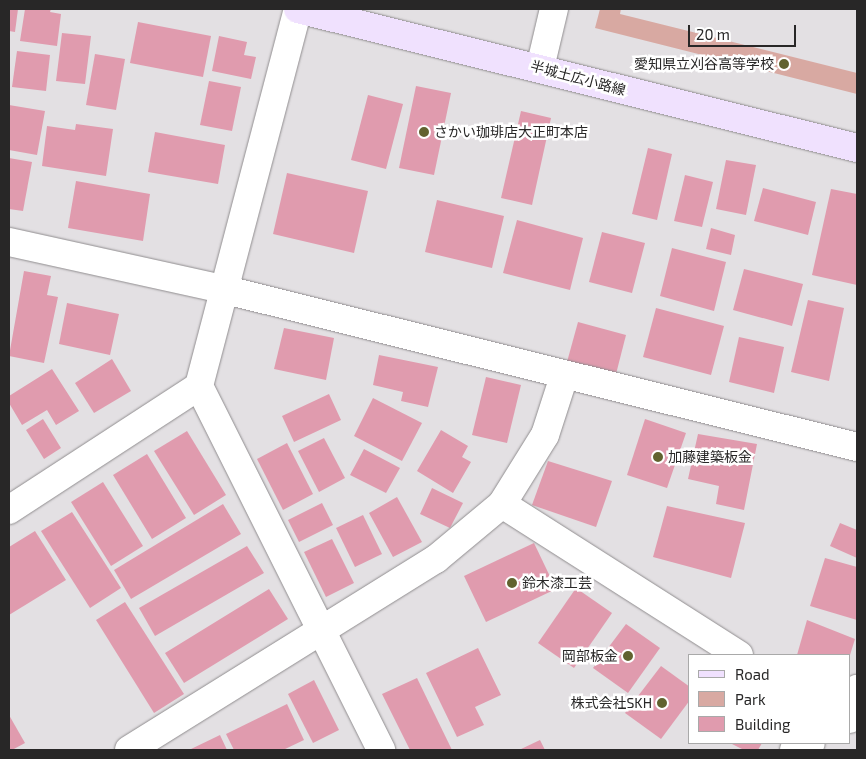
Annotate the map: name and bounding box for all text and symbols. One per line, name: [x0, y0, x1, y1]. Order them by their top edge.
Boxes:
scale bar: [691, 15, 798, 47]
text: 20 m: [696, 25, 730, 43]
place label: 愛知県立刈谷高等学校: [634, 56, 774, 72]
street label: 半城土広小路線: [528, 57, 628, 99]
marker: 愛知県立刈谷高等学校: [778, 58, 790, 70]
place label: さかい珈琲店大正町本店: [434, 124, 588, 140]
marker: さかい珈琲店大正町本店: [418, 126, 430, 138]
place label: 加藤建築板金: [668, 449, 752, 465]
marker: 加藤建築板金: [652, 451, 664, 463]
place label: 鈴木漆工芸: [522, 575, 592, 591]
marker: 鈴木漆工芸: [506, 577, 518, 589]
place label: 岡部板金: [562, 648, 618, 664]
marker: 岡部板金: [622, 650, 634, 662]
legend: [688, 654, 851, 744]
text: Road: [735, 665, 770, 683]
text: Park: [735, 690, 766, 708]
place label: 株式会社SKH: [571, 695, 652, 711]
marker: 株式会社SKH: [656, 697, 668, 709]
text: Building: [735, 715, 790, 733]

